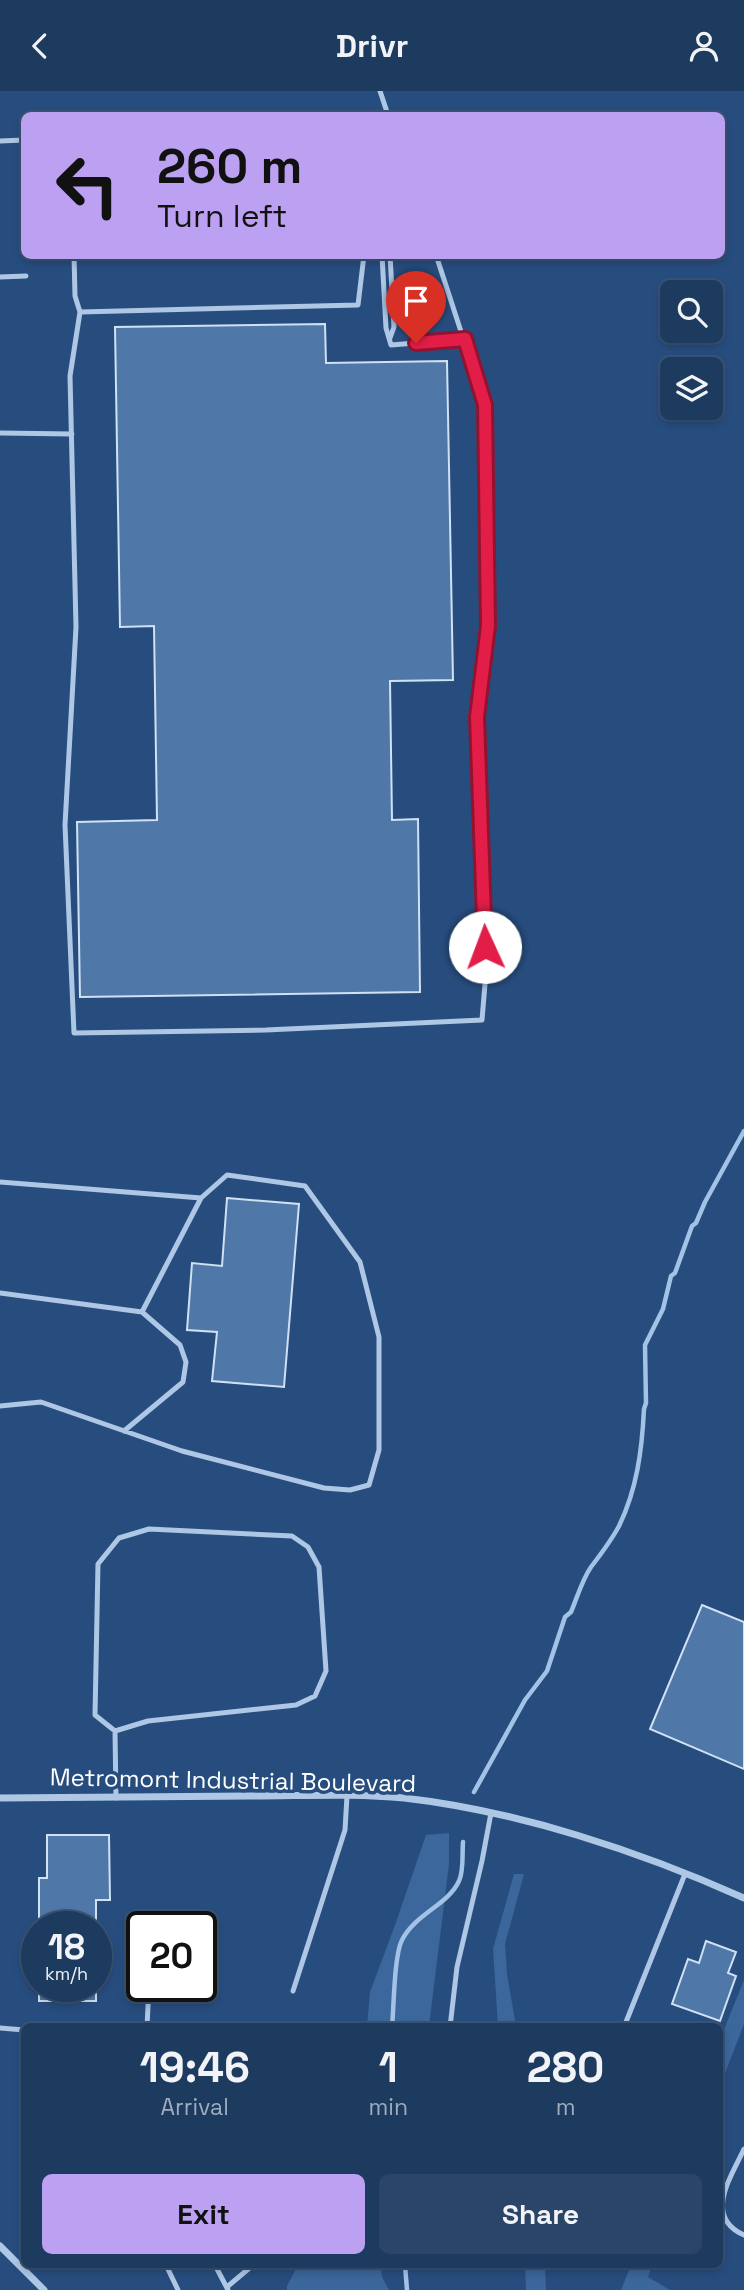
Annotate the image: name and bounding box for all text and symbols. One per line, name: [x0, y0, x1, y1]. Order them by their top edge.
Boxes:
text: Drivr: [336, 26, 408, 66]
icon: back: [21, 27, 59, 65]
icon: person: [685, 27, 723, 65]
text: 260 m: [157, 135, 302, 197]
icon: left: [42, 140, 133, 231]
text: Turn left: [157, 196, 287, 236]
pin: [386, 271, 446, 343]
map controls: [660, 280, 723, 420]
button: search: [660, 280, 723, 343]
icon: arrive: [397, 282, 435, 320]
button: layers: [660, 357, 723, 420]
position arrow: [448, 910, 522, 984]
street label: Metromont Industrial Boulevard: [50, 1761, 416, 1799]
speed limit sign: 20: [126, 1911, 217, 2002]
text: 18: [48, 1925, 85, 1969]
text: km/h: [45, 1962, 88, 1985]
text: 19:46: [140, 2041, 250, 2094]
text: 1: [379, 2041, 398, 2094]
text: 280: [527, 2041, 604, 2094]
text: Arrival: [161, 2092, 229, 2122]
text: min: [369, 2092, 408, 2122]
text: m: [556, 2092, 575, 2122]
button: Exit: [42, 2174, 365, 2254]
button: Share: [379, 2174, 702, 2254]

